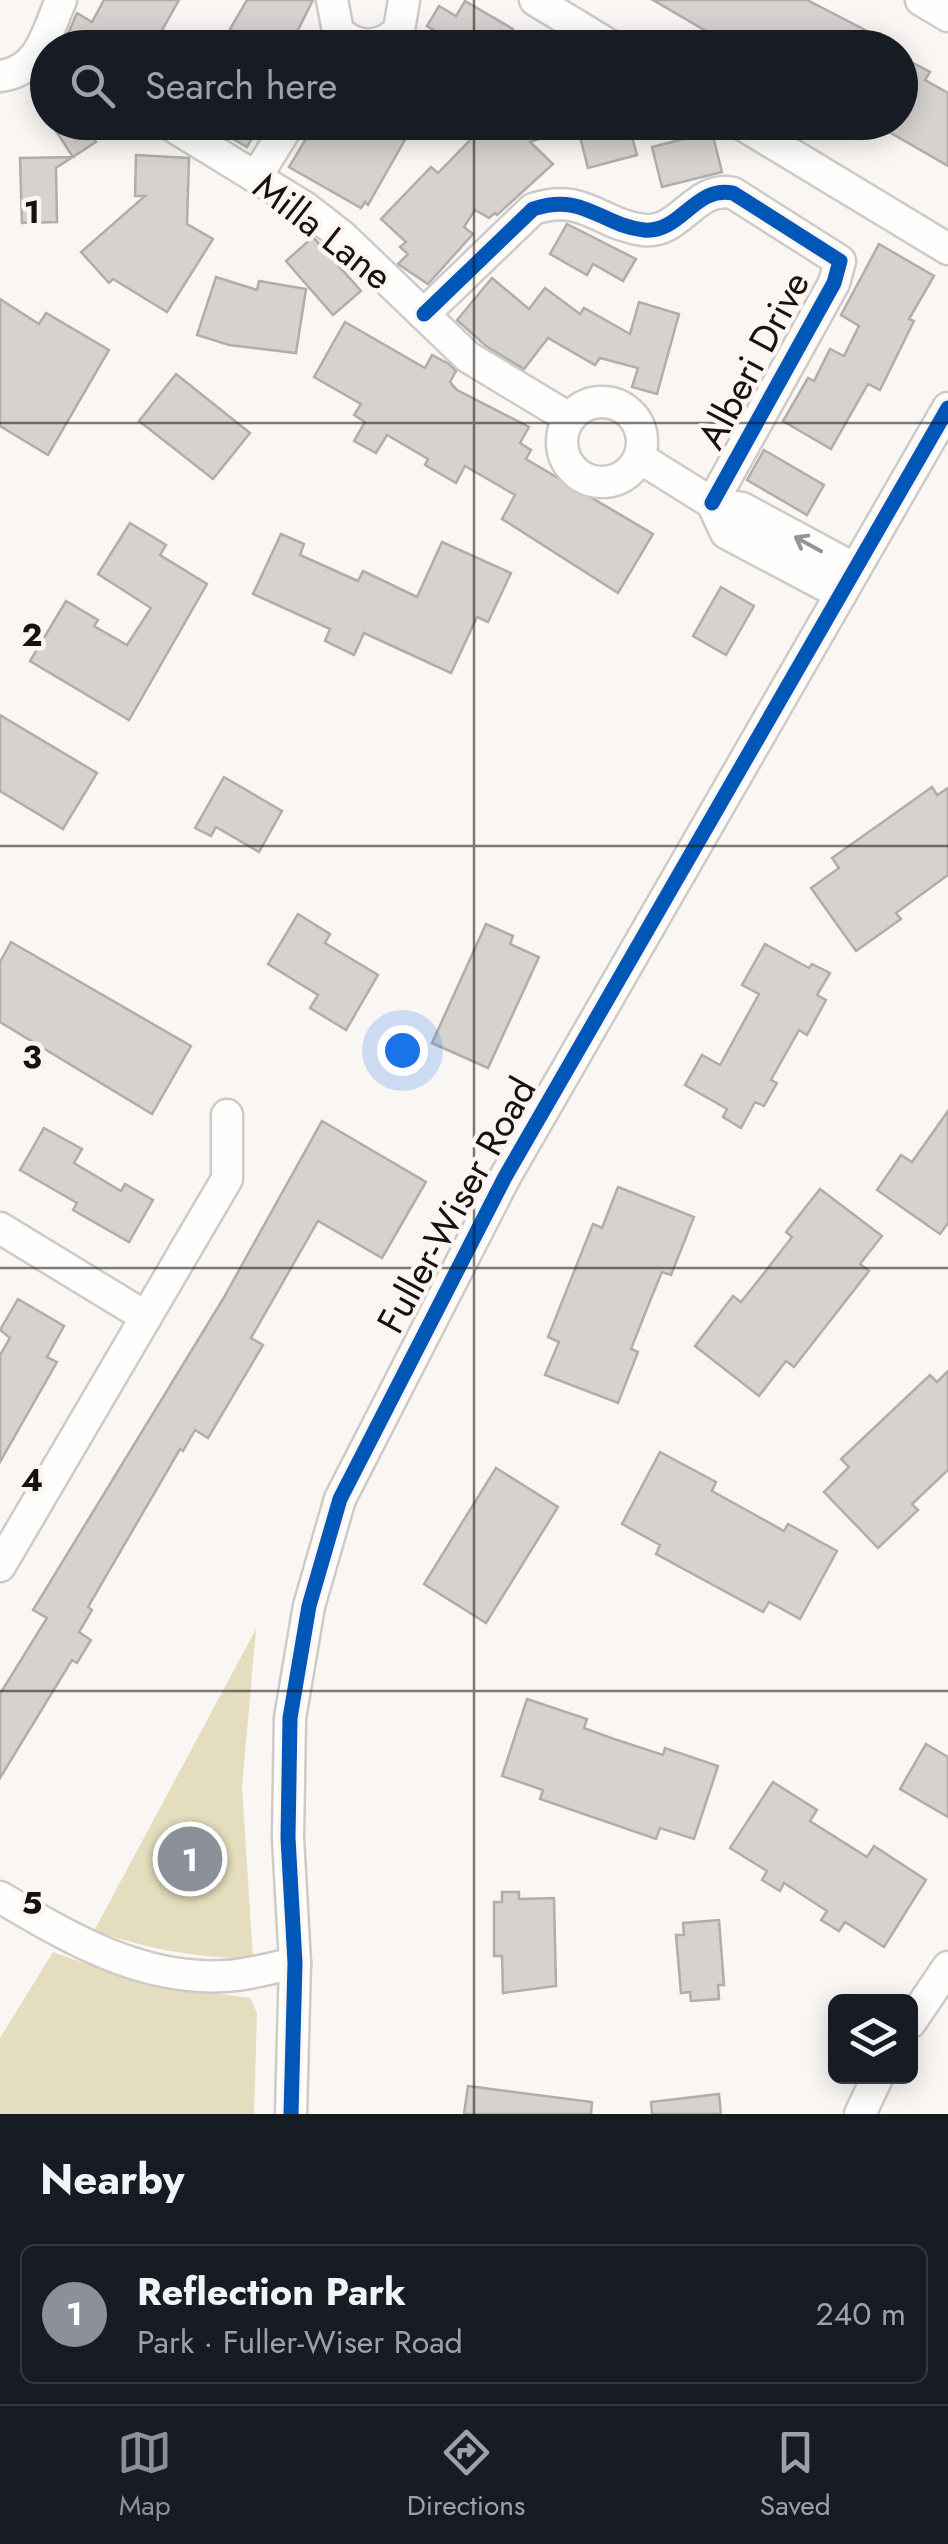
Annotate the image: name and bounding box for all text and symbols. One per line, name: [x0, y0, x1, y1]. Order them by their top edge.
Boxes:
search box: [30, 30, 918, 140]
icon: search: [65, 58, 120, 113]
text: Search here: [145, 58, 337, 113]
street label: Milla Lane: [242, 159, 404, 303]
text: 1: [24, 189, 40, 235]
street label: Alberi Drive: [683, 262, 823, 458]
one-way arrow: [794, 534, 824, 554]
text: 2: [22, 612, 43, 658]
your location: [377, 1025, 428, 1076]
text: 3: [22, 1034, 42, 1080]
street label: Fuller-Wiser Road: [363, 1067, 549, 1343]
text: 4: [21, 1457, 43, 1503]
pin: 1: [158, 1822, 222, 1896]
text: 5: [22, 1880, 42, 1926]
map controls: [828, 1994, 918, 2084]
button: layers: [828, 1994, 918, 2084]
text: Nearby: [40, 2149, 184, 2210]
text: Reflection Park: [137, 2264, 406, 2319]
text: 1: [66, 2291, 83, 2337]
text: 240 m: [815, 2291, 906, 2337]
text: Park · Fuller-Wiser Road: [137, 2319, 463, 2365]
tab: Map: [117, 2425, 172, 2526]
tab: Directions: [407, 2425, 525, 2526]
tab: Saved: [760, 2425, 831, 2526]

